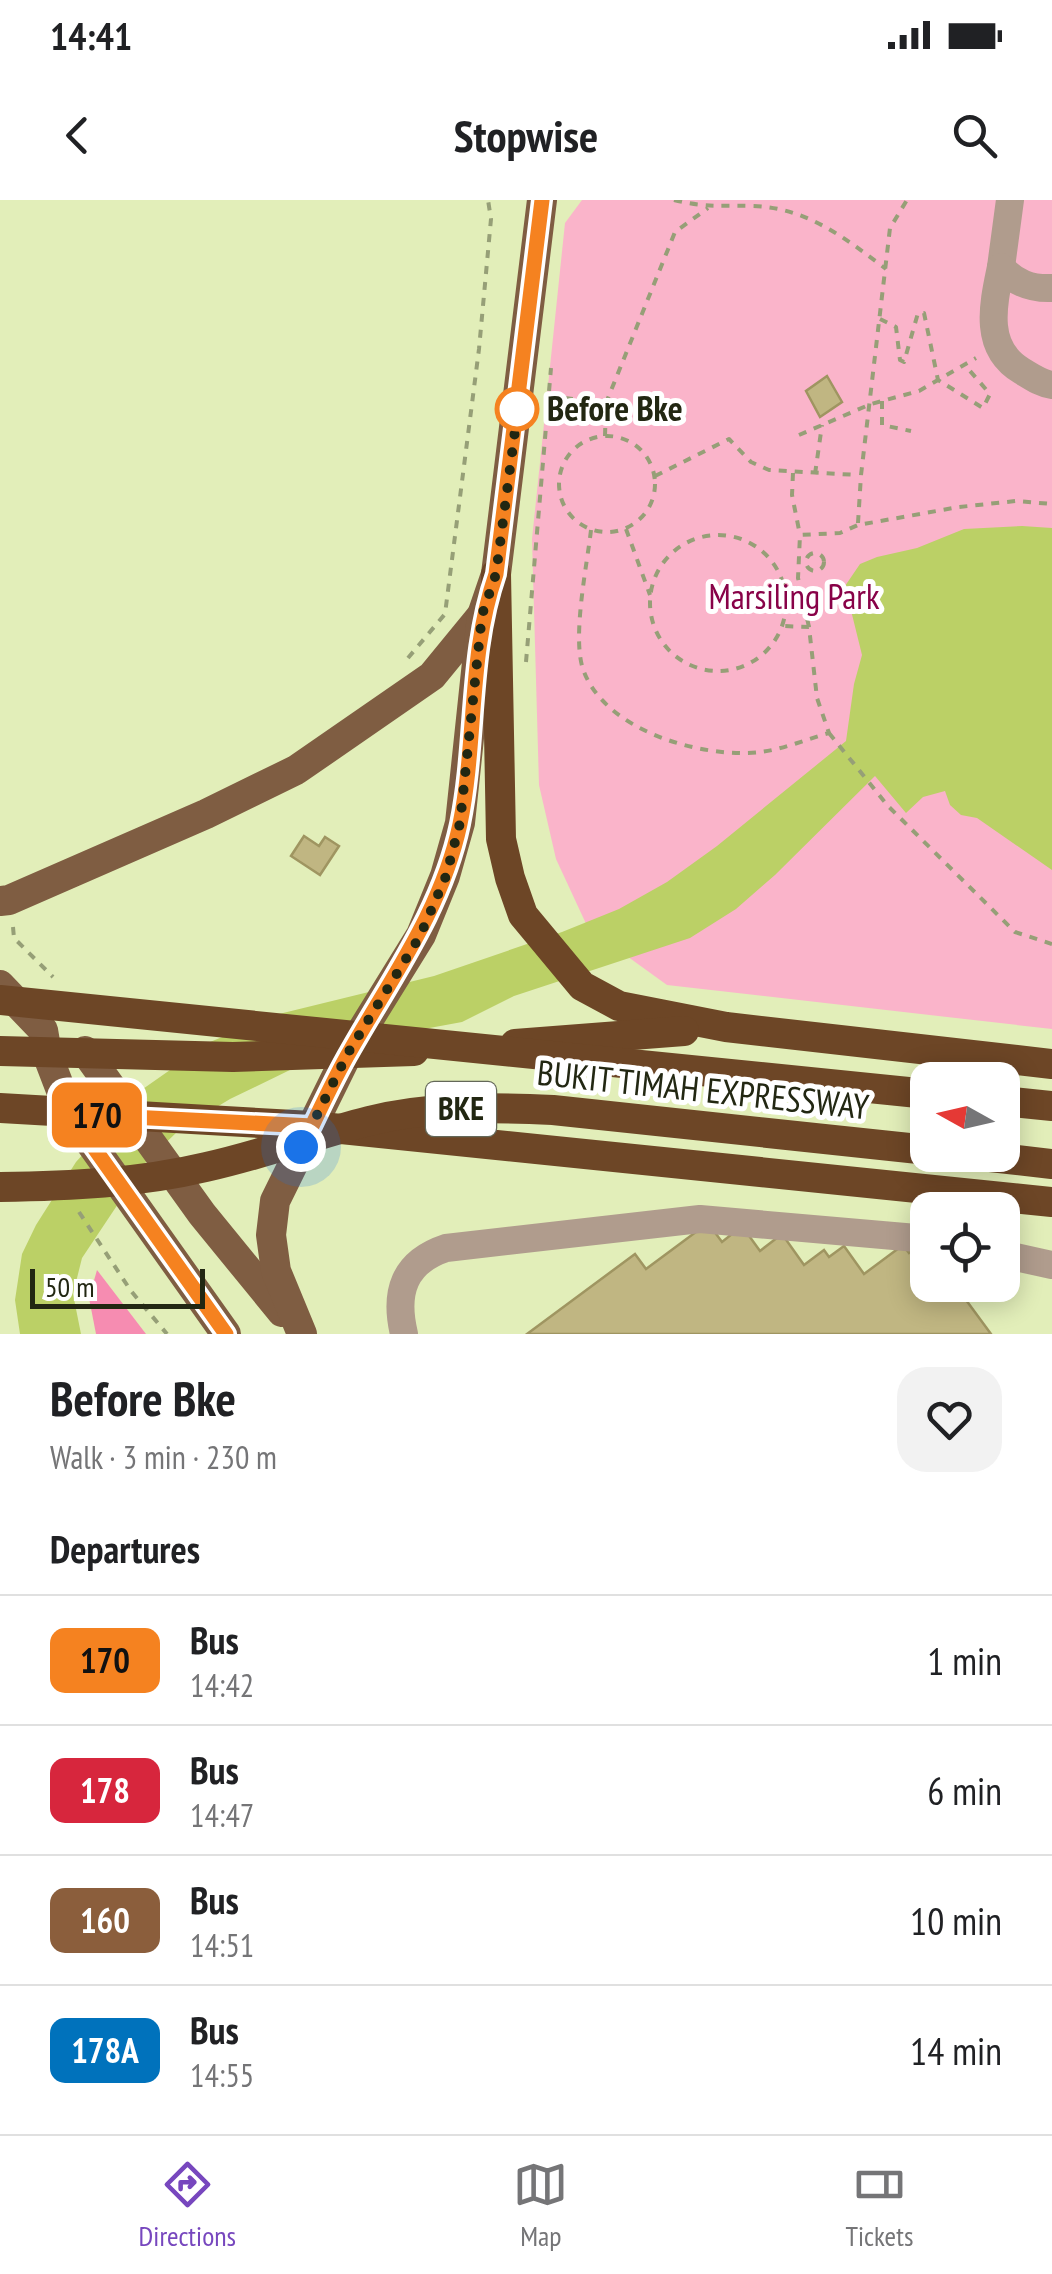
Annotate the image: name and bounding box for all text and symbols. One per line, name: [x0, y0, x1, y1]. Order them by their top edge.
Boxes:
text: 14:41: [50, 11, 132, 60]
text: Stopwise: [454, 106, 598, 164]
icon: back: [50, 108, 105, 163]
icon: search: [947, 108, 1002, 163]
place label: Before Bke: [547, 385, 683, 431]
marker: Before Bke: [496, 388, 538, 430]
park label: Marsiling Park: [709, 573, 880, 619]
street label: BUKIT TIMAH EXPRESSWAY: [535, 1049, 871, 1129]
north arrow: [910, 1062, 1020, 1172]
map controls: [910, 1062, 1020, 1302]
line badge: 170: [39, 1082, 154, 1148]
road number: BKE: [426, 1082, 496, 1136]
text: 170: [72, 1092, 122, 1138]
your location: [276, 1122, 326, 1172]
button: locate: [910, 1192, 1020, 1302]
scale bar: [30, 1264, 205, 1308]
text: 50 m: [45, 1268, 94, 1305]
text: Before Bke: [50, 1367, 236, 1429]
button: heart: [897, 1367, 1002, 1472]
text: Walk · 3 min · 230 m: [50, 1436, 277, 1478]
text: Departures: [50, 1524, 200, 1573]
text: Bus: [190, 1615, 239, 1664]
text: 1 min: [927, 1636, 1002, 1685]
text: 170: [80, 1637, 130, 1683]
text: 14:42: [190, 1664, 254, 1706]
text: Bus: [190, 1745, 239, 1794]
text: 6 min: [927, 1766, 1002, 1815]
text: 178: [80, 1767, 130, 1813]
text: 14:47: [190, 1794, 254, 1836]
text: Bus: [190, 1875, 239, 1924]
text: 10 min: [910, 1896, 1002, 1945]
text: 160: [80, 1897, 130, 1943]
text: 14:51: [190, 1924, 254, 1966]
text: Bus: [190, 2005, 239, 2054]
text: 14 min: [910, 2026, 1002, 2075]
text: 178A: [71, 2027, 139, 2073]
text: 14:55: [190, 2054, 254, 2096]
tab: Directions: [139, 2157, 236, 2254]
tab: Map: [513, 2157, 568, 2254]
tab: Tickets: [845, 2157, 913, 2254]

